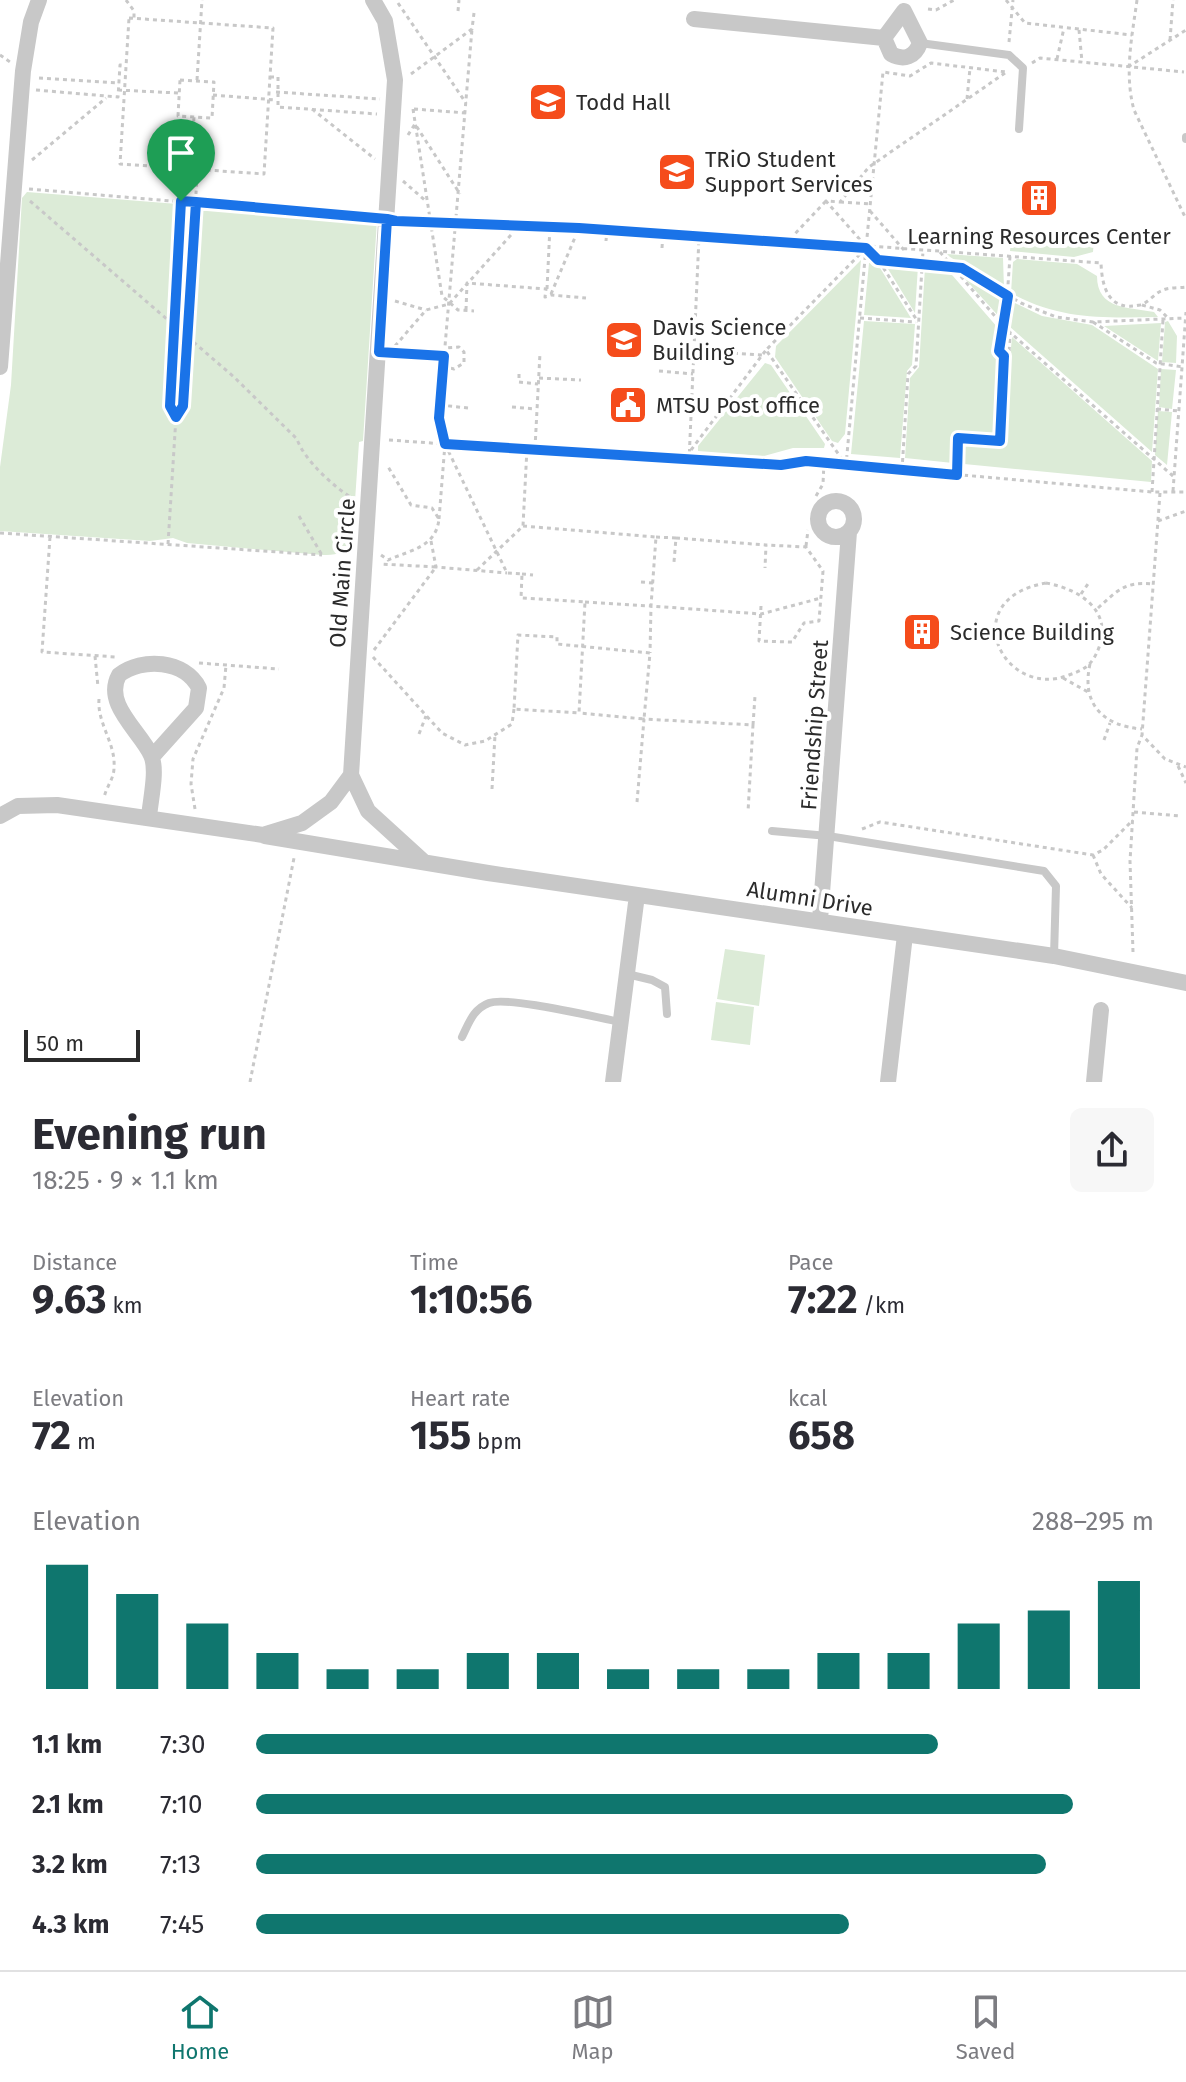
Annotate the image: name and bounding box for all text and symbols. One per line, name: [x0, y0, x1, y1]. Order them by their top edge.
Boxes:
school or university icon: Todd Hall: [527, 81, 569, 123]
place label: Todd Hall: [576, 89, 671, 116]
pin: [147, 119, 215, 201]
icon: arrive: [159, 131, 203, 175]
place label: TRiO Student Support Services: [705, 146, 873, 198]
school or university icon: TRiO Student Support Services: [656, 151, 698, 193]
building icon: Learning Resources Center: [1018, 177, 1060, 219]
place label: Learning Resources Center: [907, 223, 1171, 250]
place label: Davis Science Building: [652, 314, 786, 366]
school or university icon: Davis Science Building: [603, 319, 645, 361]
public building icon: MTSU Post office: [607, 384, 649, 426]
place label: MTSU Post office: [656, 392, 820, 419]
street label: Old Main Circle: [324, 497, 361, 649]
building icon: Science Building: [901, 611, 943, 653]
place label: Science Building: [950, 619, 1114, 646]
street label: Friendship Street: [795, 639, 834, 811]
street label: Alumni Drive: [745, 875, 875, 922]
scale bar: [24, 1026, 140, 1062]
text: 50 m: [36, 1030, 84, 1057]
text: Evening run: [32, 1108, 267, 1161]
button: share: [1070, 1108, 1154, 1192]
text: 18:25 · 9 × 1.1 km: [32, 1165, 219, 1196]
text: Distance: [32, 1249, 117, 1276]
text: Time: [410, 1249, 458, 1276]
text: Pace: [788, 1249, 834, 1276]
text: 9.63: [32, 1276, 107, 1324]
text: 1:10:56: [410, 1276, 533, 1324]
text: 7:22: [788, 1276, 858, 1324]
text: km: [107, 1292, 143, 1319]
text: /km: [858, 1292, 905, 1319]
text: Elevation: [32, 1385, 124, 1412]
text: Heart rate: [410, 1385, 510, 1412]
text: kcal: [788, 1385, 828, 1412]
text: 72: [32, 1412, 71, 1460]
text: 155: [410, 1412, 471, 1460]
text: 658: [788, 1412, 855, 1460]
text: m: [71, 1428, 96, 1455]
text: bpm: [471, 1428, 522, 1455]
text: Elevation: [32, 1506, 141, 1537]
text: 288–295 m: [1032, 1506, 1154, 1537]
text: 1.1 km: [32, 1729, 102, 1760]
text: 7:30: [160, 1729, 206, 1760]
text: 2.1 km: [32, 1789, 104, 1820]
text: 7:10: [160, 1789, 203, 1820]
text: 3.2 km: [32, 1849, 108, 1880]
text: 7:13: [160, 1849, 201, 1880]
text: 4.3 km: [32, 1909, 109, 1940]
text: 7:45: [160, 1909, 204, 1940]
tab: Home: [171, 1990, 229, 2065]
tab: Map: [571, 1990, 615, 2065]
tab: Saved: [956, 1990, 1015, 2065]

